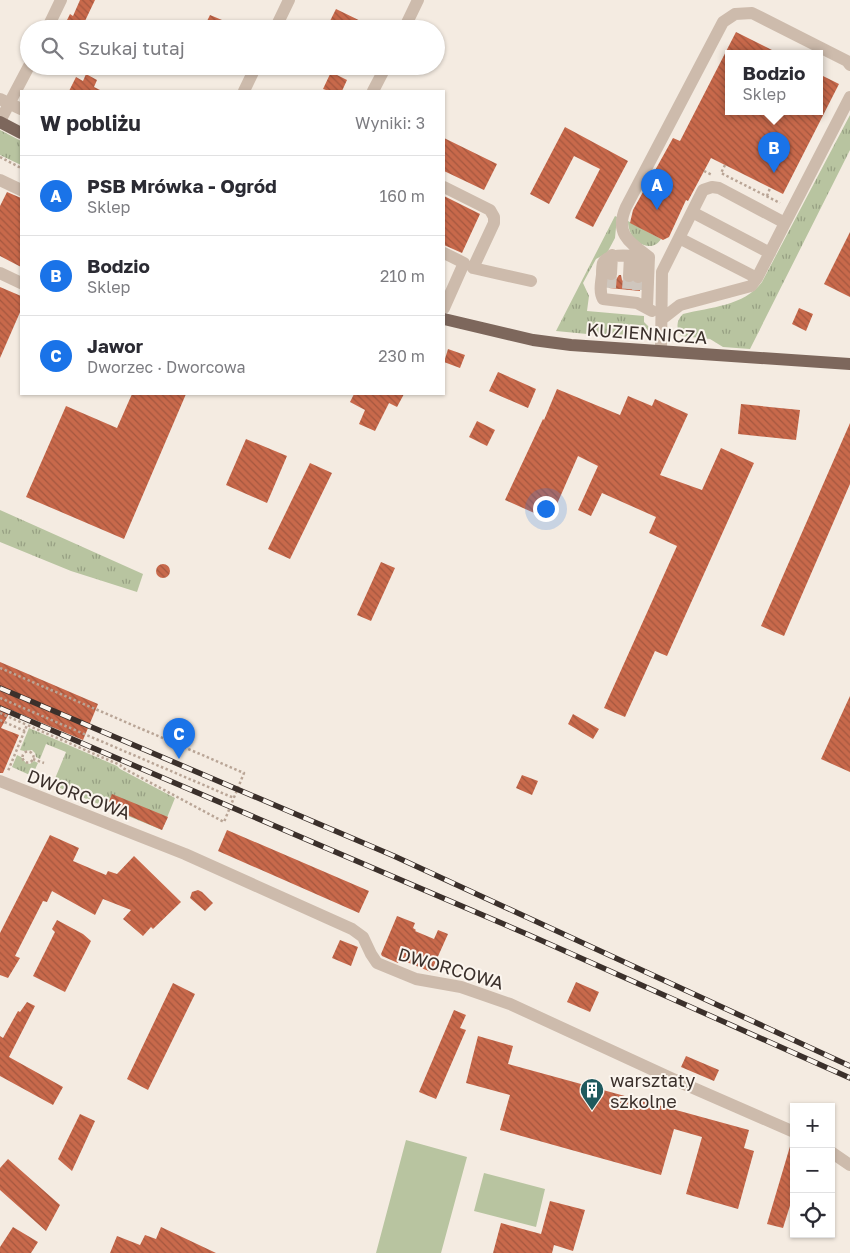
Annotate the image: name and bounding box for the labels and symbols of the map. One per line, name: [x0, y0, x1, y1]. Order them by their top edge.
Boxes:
pin: B: [758, 132, 790, 173]
pin: A: [641, 169, 673, 210]
street label: KUZIENNICZA: [586, 318, 708, 348]
your location: [533, 496, 559, 522]
pin: C: [163, 718, 195, 759]
street label: DWORCOWA: [24, 764, 134, 824]
street label: DWORCOWA: [396, 942, 506, 994]
place label: warsztaty szkolne: [610, 1069, 695, 1112]
building icon: warsztaty szkolne: [579, 1077, 605, 1111]

